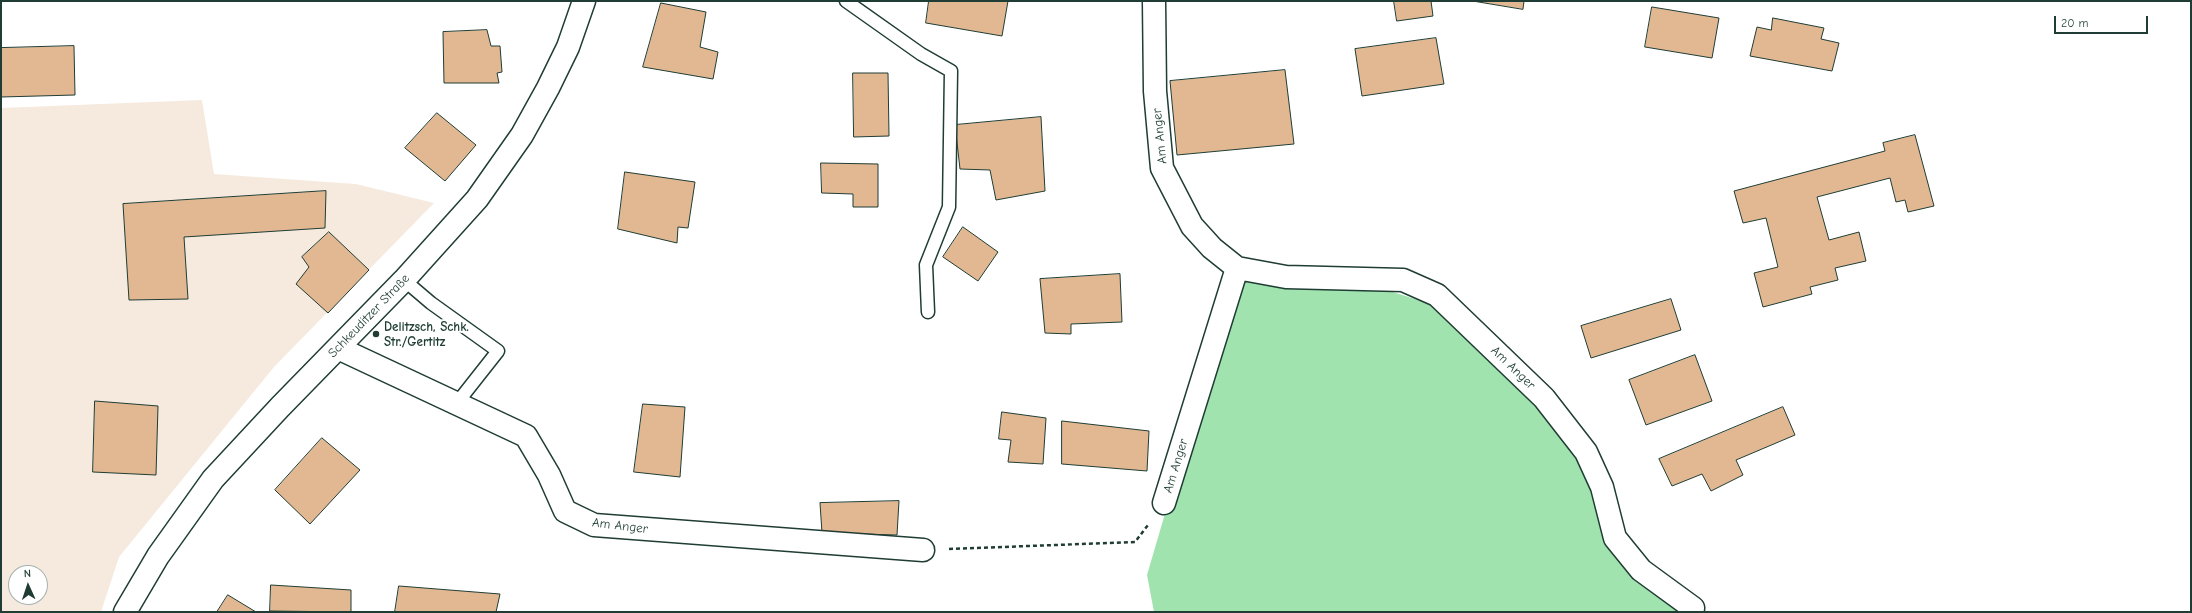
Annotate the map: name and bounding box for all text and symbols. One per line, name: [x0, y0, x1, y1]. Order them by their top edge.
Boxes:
scale bar: [2056, 8, 2150, 34]
text: 20 m: [2061, 16, 2089, 30]
street label: Am Anger: [1149, 107, 1171, 165]
street label: Schkeuditzer Straße: [325, 271, 413, 361]
place label: Delitzsch, Schk. Str./Gertitz: [384, 319, 469, 350]
marker: Delitzsch, Schk. Str./Gertitz: [371, 329, 381, 339]
street label: Am Anger: [1487, 343, 1539, 393]
street label: Am Anger: [1160, 437, 1192, 495]
street label: Am Anger: [591, 515, 649, 537]
north arrow: [8, 565, 48, 605]
text: N: [23, 567, 31, 580]

